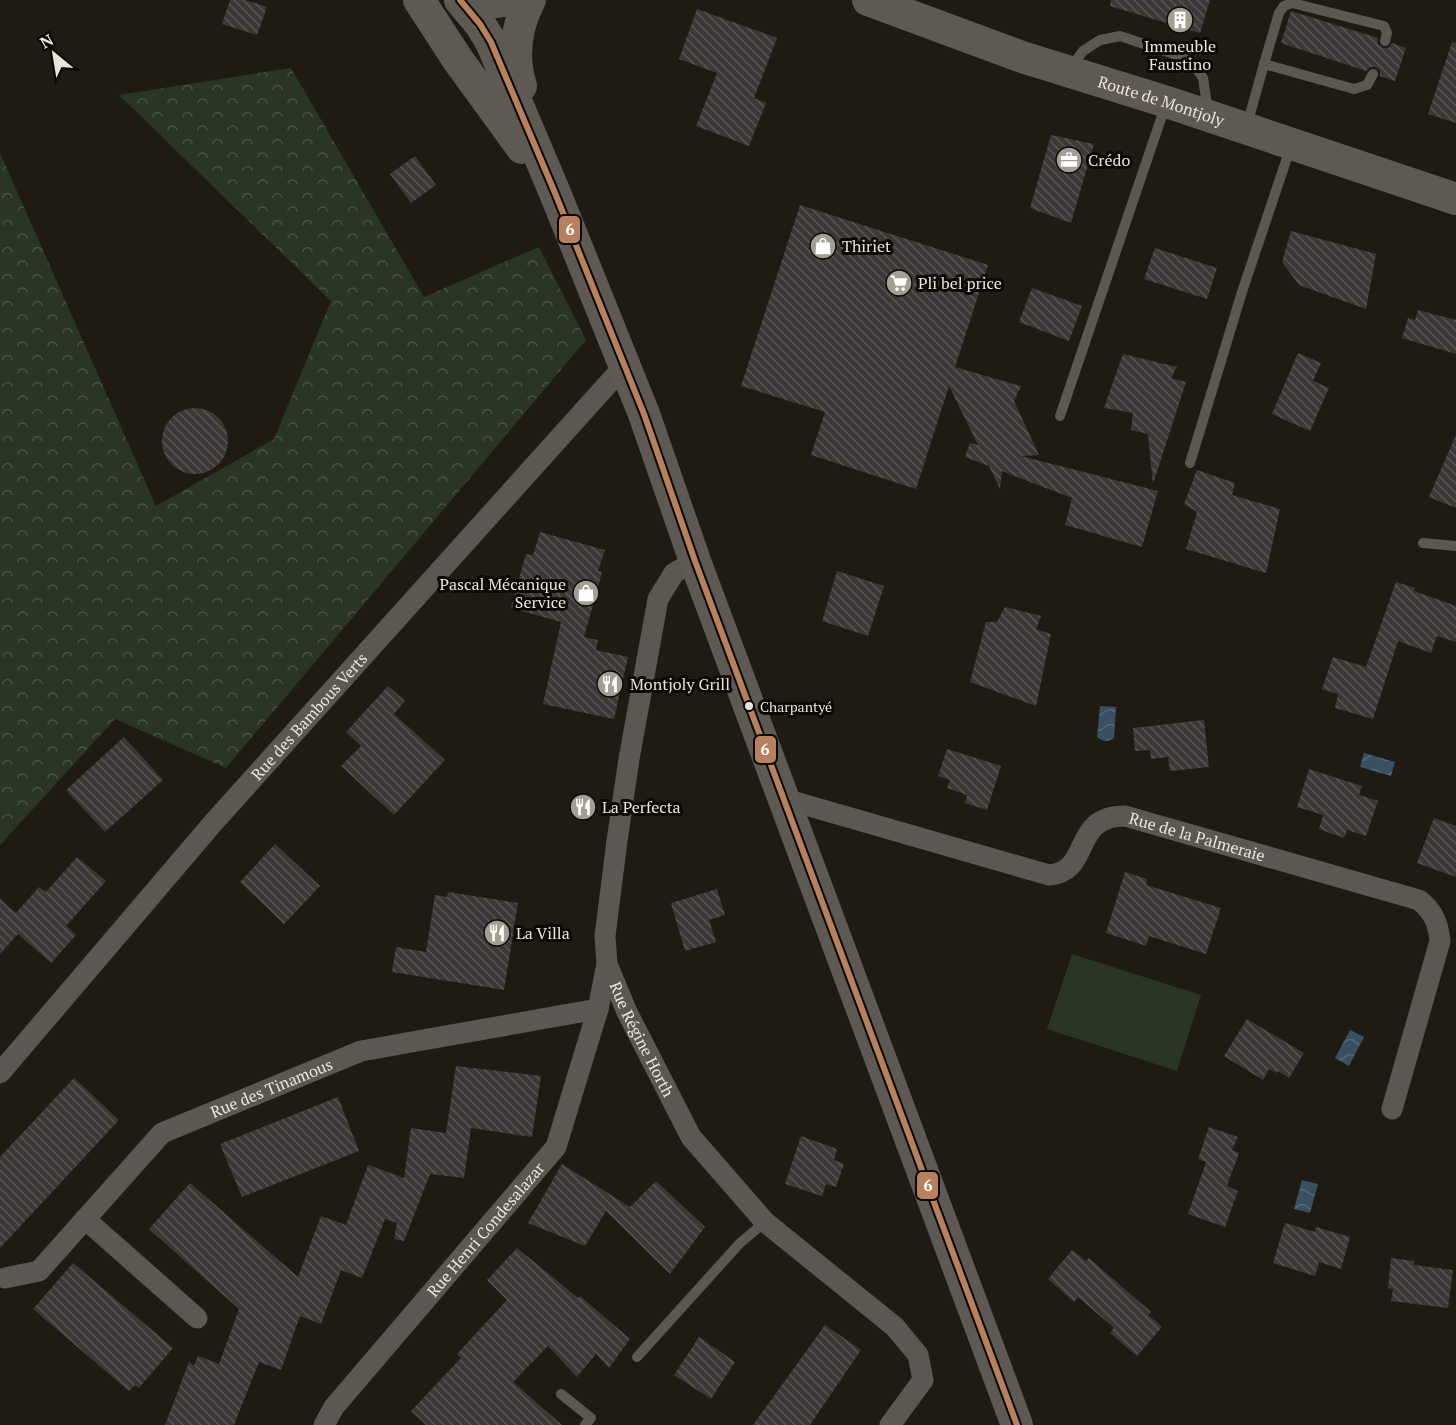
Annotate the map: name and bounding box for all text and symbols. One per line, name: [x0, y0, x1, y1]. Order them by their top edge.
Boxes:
building icon: Immeuble Faustino: [1165, 5, 1195, 35]
north arrow: [24, 24, 84, 84]
text: N: [36, 28, 57, 54]
place label: Immeuble Faustino: [1144, 35, 1216, 75]
street label: Route de Montjoly: [1095, 70, 1228, 132]
office icon: Crédo: [1054, 145, 1084, 175]
place label: Crédo: [1088, 149, 1130, 171]
line badge: 6: [558, 215, 581, 244]
text: 6: [565, 218, 575, 240]
shop icon: Thiriet: [808, 231, 838, 261]
place label: Thiriet: [842, 235, 891, 257]
supermarket icon: Pli bel price: [884, 268, 914, 298]
place label: Pli bel price: [918, 272, 1002, 294]
place label: Pascal Mécanique Service: [439, 573, 566, 613]
shop icon: Pascal Mécanique Service: [571, 578, 601, 608]
street label: Rue des Bambous Verts: [246, 648, 372, 785]
restaurant icon: Montjoly Grill: [595, 669, 625, 699]
place label: Montjoly Grill: [630, 673, 730, 695]
place label: Charpantyé: [760, 697, 832, 716]
marker: Charpantyé: [743, 700, 755, 712]
line badge: 6: [754, 735, 777, 764]
text: 6: [760, 738, 770, 760]
restaurant icon: La Perfecta: [568, 792, 598, 822]
place label: La Perfecta: [602, 796, 681, 818]
street label: Rue de la Palmeraie: [1127, 807, 1268, 866]
restaurant icon: La Villa: [482, 918, 512, 948]
place label: La Villa: [516, 922, 570, 944]
street label: Rue Régine Horth: [605, 978, 680, 1101]
street label: Rue des Tinamous: [207, 1053, 336, 1123]
street label: Rue Henri Condesalazar: [422, 1157, 550, 1302]
line badge: 6: [916, 1171, 939, 1200]
text: 6: [923, 1174, 933, 1196]

